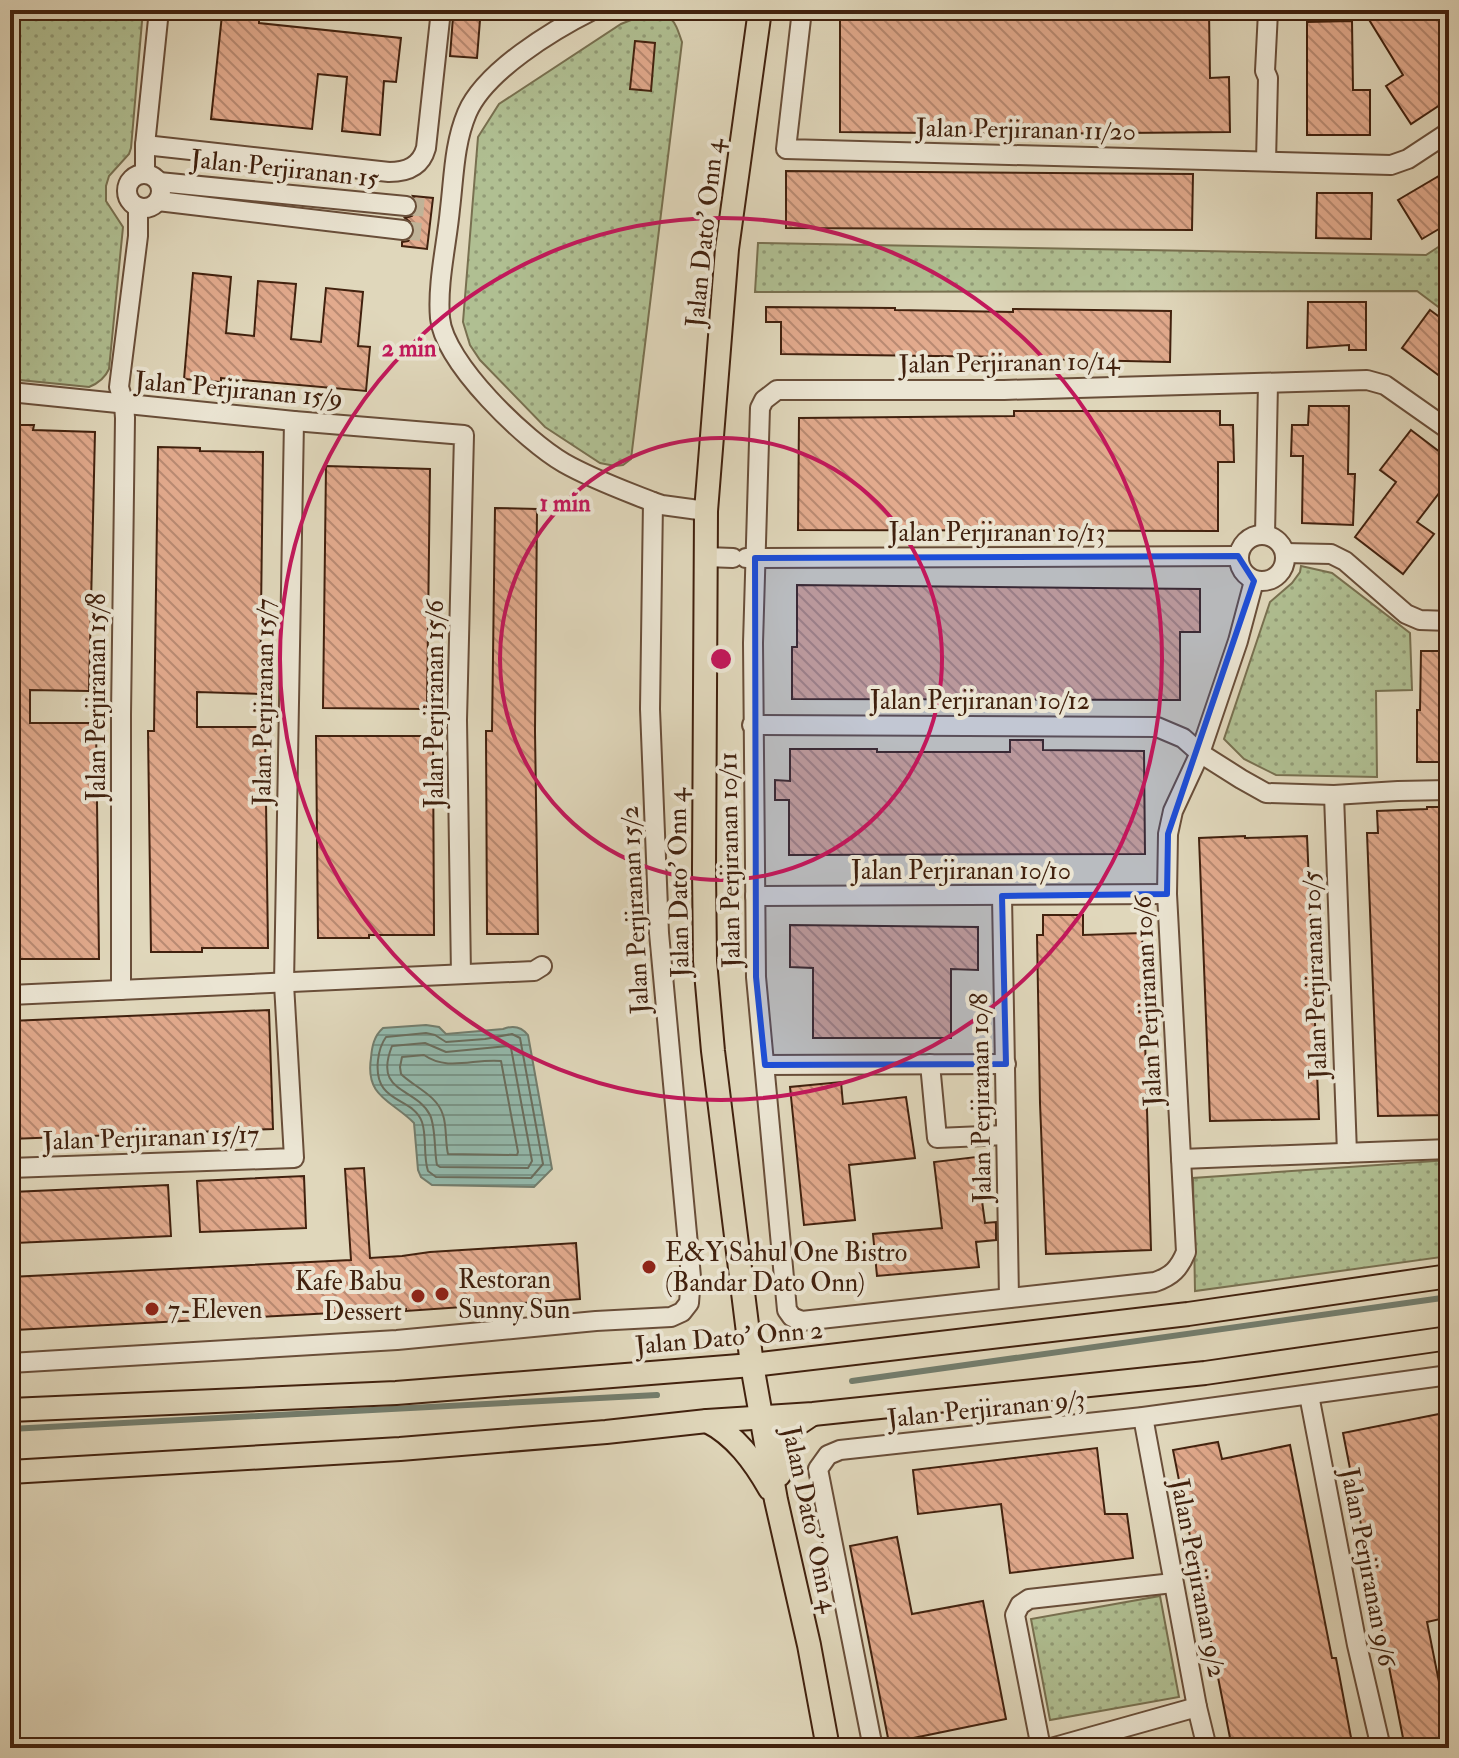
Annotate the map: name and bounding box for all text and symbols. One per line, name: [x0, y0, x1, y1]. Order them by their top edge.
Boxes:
street label: Jalan Perjiranan 11/20: [915, 112, 1136, 148]
street label: Jalan Dato' Onn 4: [679, 136, 731, 330]
street label: Jalan Perjiranan 15: [188, 143, 381, 195]
text: 2 min: [382, 333, 437, 364]
street label: Jalan Perjiranan 10/14: [897, 345, 1121, 381]
street label: Jalan Perjiranan 15/9: [133, 365, 344, 415]
text: 1 min: [540, 488, 591, 519]
street label: Jalan Perjiranan 10/13: [888, 517, 1105, 549]
street label: Jalan Perjiranan 15/8: [81, 593, 113, 802]
street label: Jalan Perjiranan 15/7: [246, 598, 282, 807]
street label: Jalan Perjiranan 15/6: [419, 598, 451, 809]
centre of rings: [707, 645, 735, 673]
street label: Jalan Perjiranan 10/12: [869, 685, 1090, 717]
street label: Jalan Perjiranan 10/11: [712, 752, 748, 969]
street label: Jalan Dato' Onn 4: [661, 787, 697, 979]
street label: Jalan Perjiranan 15/2: [614, 805, 656, 1016]
street label: Jalan Perjiranan 10/10: [850, 855, 1071, 887]
street label: Jalan Perjiranan 10/5: [1295, 869, 1335, 1081]
street label: Jalan Perjiranan 10/6: [1126, 893, 1170, 1108]
street label: Jalan Perjiranan 10/8: [963, 993, 999, 1204]
street label: Jalan Perjiranan 15/17: [41, 1118, 260, 1158]
place label: E&Y Sahul One Bistro (Bandar Dato Onn): [665, 1237, 907, 1299]
marker: E&Y Sahul One Bistro (Bandar Dato Onn): [640, 1258, 658, 1276]
place label: Restoran Sunny Sun: [458, 1264, 570, 1326]
place label: Kafe Babu Dessert: [295, 1266, 402, 1328]
marker: Restoran Sunny Sun: [433, 1285, 451, 1303]
marker: Kafe Babu Dessert: [409, 1287, 427, 1305]
place label: 7-Eleven: [168, 1294, 262, 1326]
marker: 7-Eleven: [143, 1300, 161, 1318]
street label: Jalan Dato' Onn 2: [633, 1314, 824, 1362]
street label: Jalan Perjiranan 9/3: [885, 1383, 1086, 1435]
street label: Jalan Dato' Onn 4: [775, 1422, 846, 1616]
street label: Jalan Perjiranan 9/6: [1333, 1464, 1403, 1671]
street label: Jalan Perjiranan 9/2: [1163, 1475, 1233, 1680]

